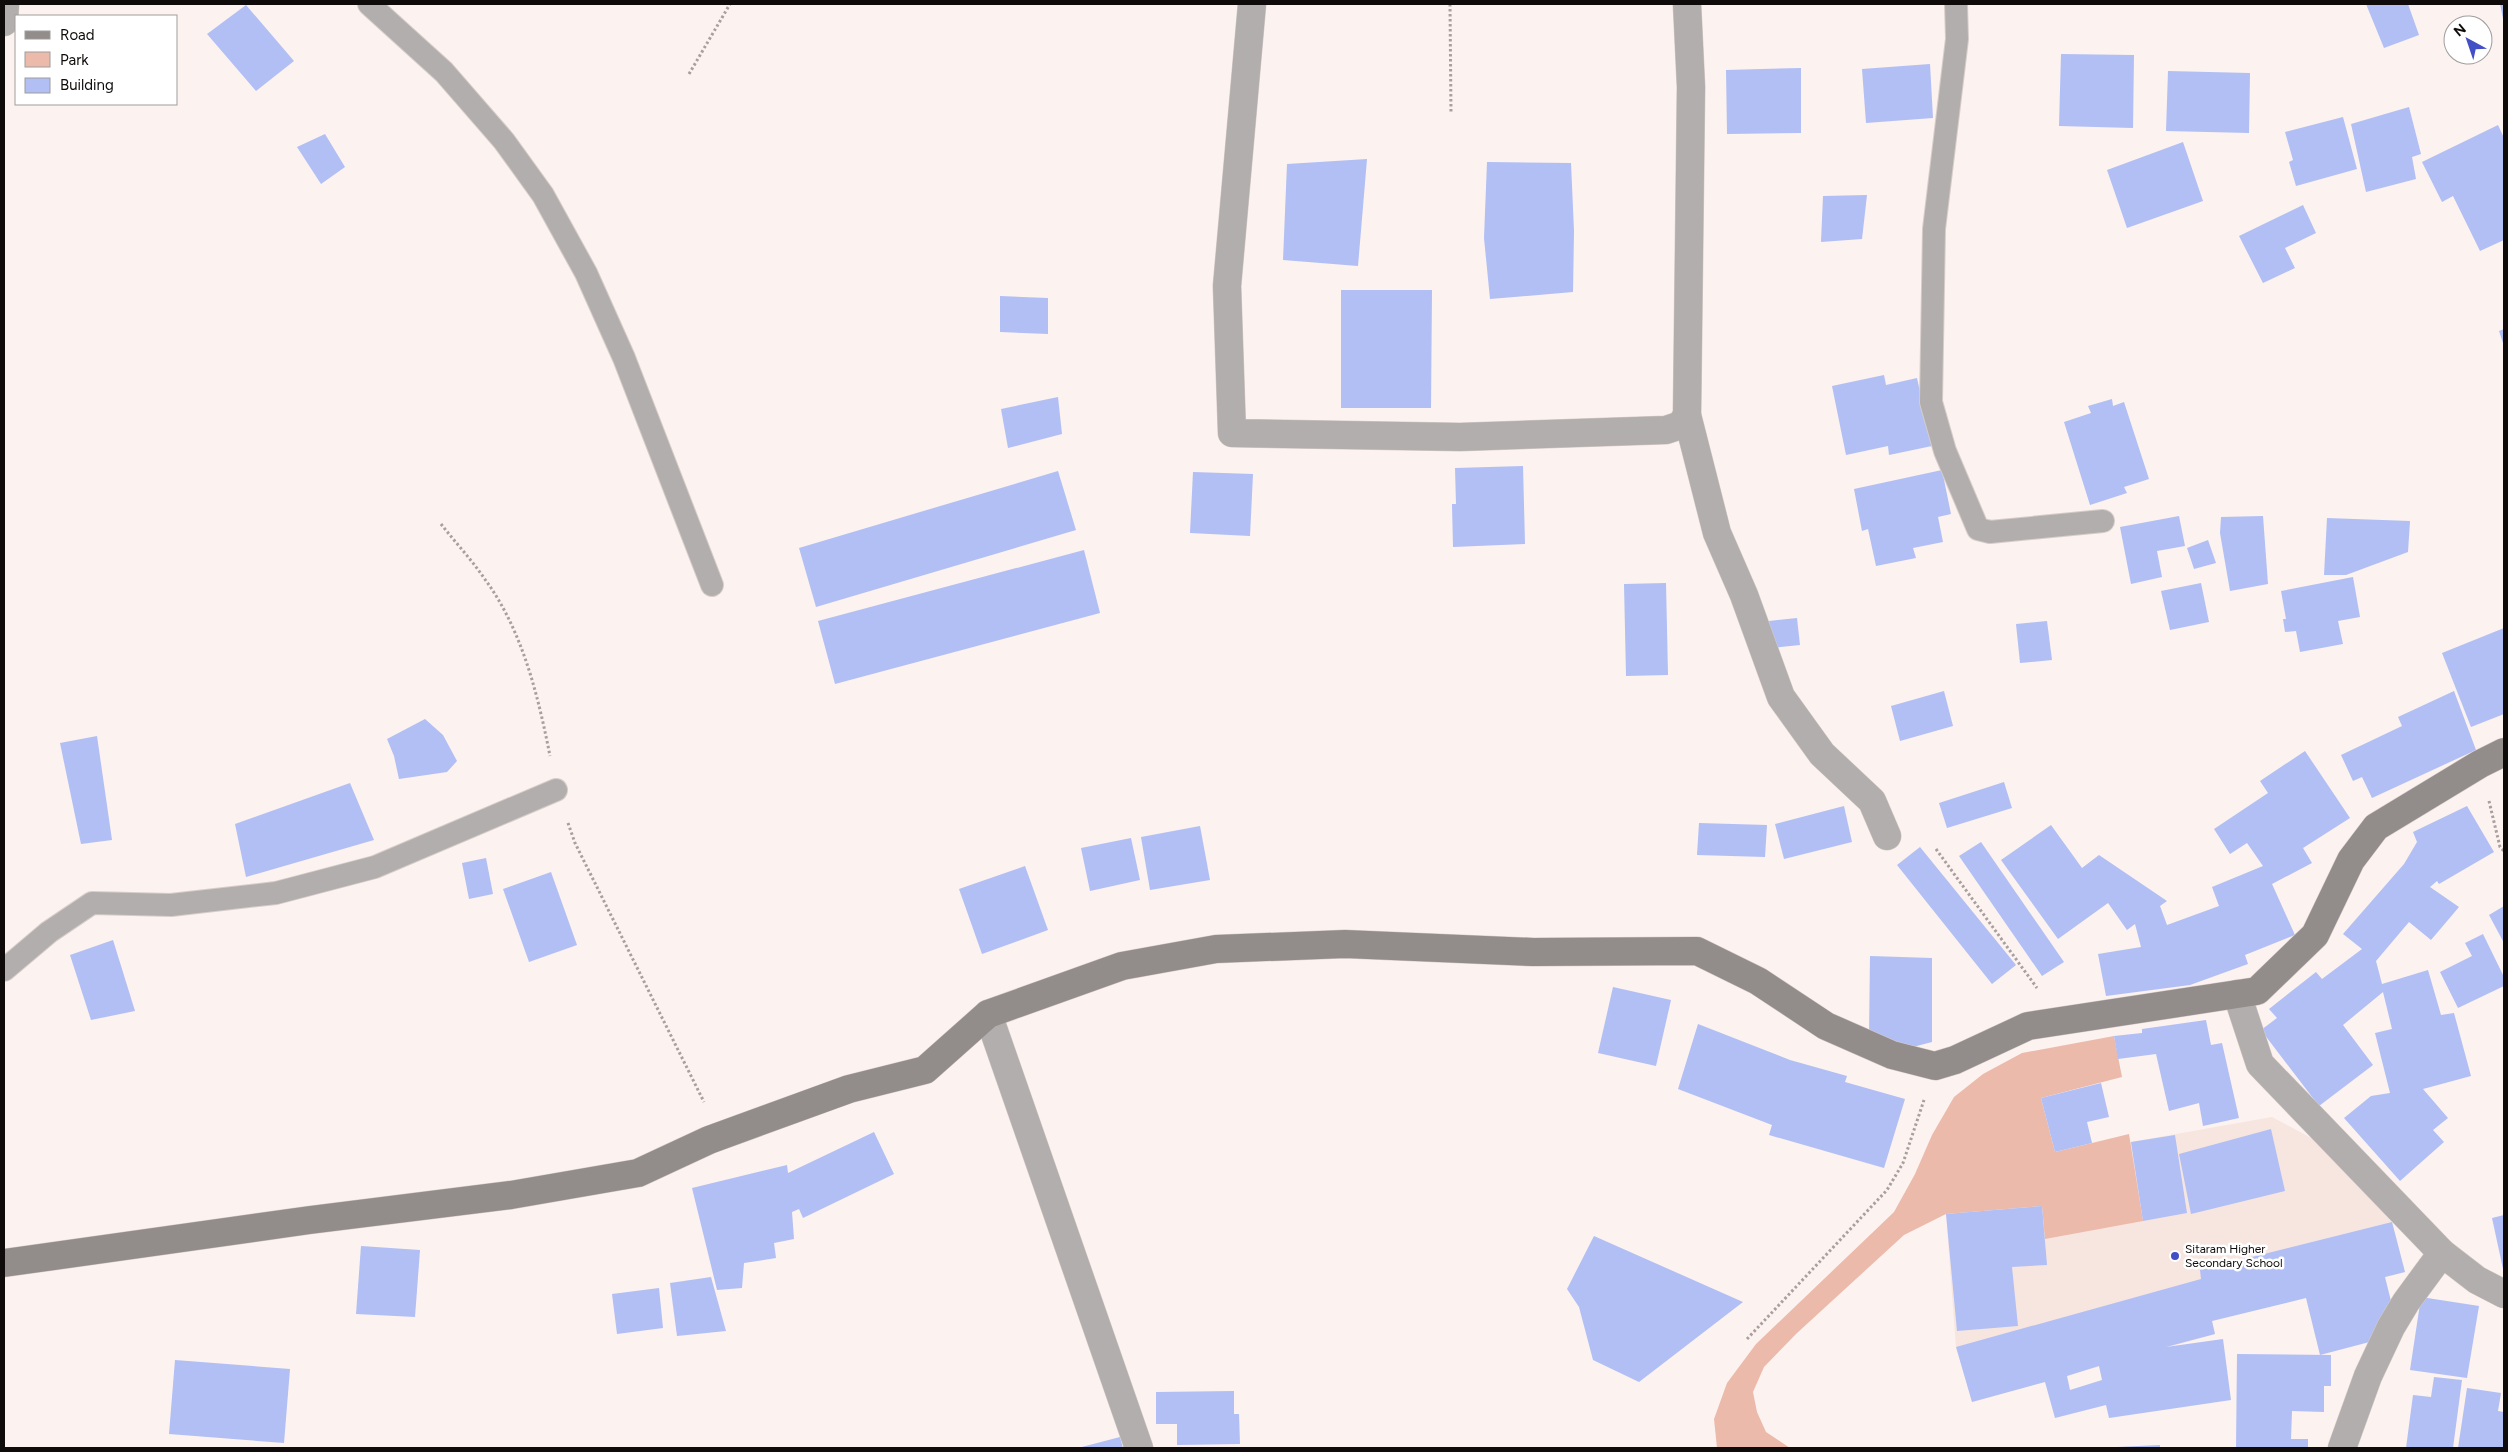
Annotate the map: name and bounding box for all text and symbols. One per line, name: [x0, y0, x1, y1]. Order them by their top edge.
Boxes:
legend: [15, 15, 178, 105]
north arrow: [2443, 15, 2493, 65]
text: N: [2450, 20, 2470, 40]
text: Road: [60, 26, 95, 44]
text: Park: [60, 51, 89, 69]
text: Building: [60, 76, 114, 94]
place label: Sitaram Higher Secondary School: [2185, 1242, 2283, 1270]
marker: Sitaram Higher Secondary School: [2169, 1250, 2181, 1262]

